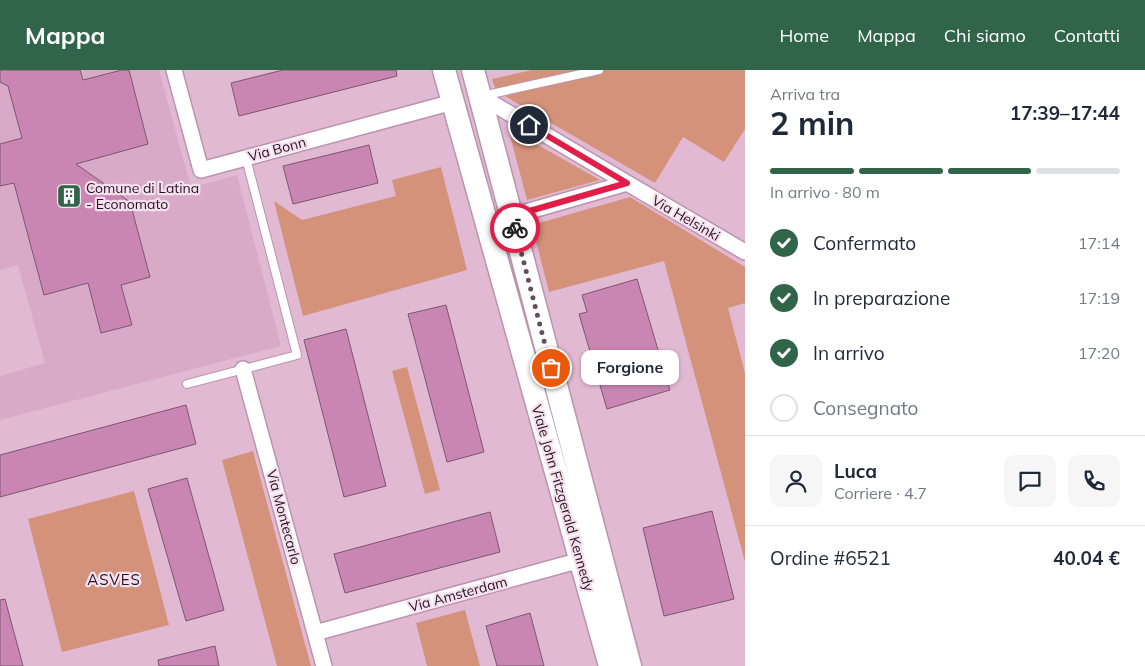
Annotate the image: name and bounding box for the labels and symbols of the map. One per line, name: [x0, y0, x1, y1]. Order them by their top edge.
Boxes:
pin: [508, 104, 550, 146]
street label: Via Bonn: [246, 133, 308, 165]
place label: Comune di Latina - Economato: [86, 179, 199, 213]
building icon: Comune di Latina - Economato: [56, 183, 82, 209]
street label: Via Helsinki: [649, 191, 723, 245]
courier: [490, 203, 540, 253]
pin: [530, 347, 572, 389]
callout: Forgione: [581, 350, 678, 386]
street label: Viale John Fitzgerald Kennedy: [528, 403, 598, 594]
street label: Via Montecarlo: [263, 468, 305, 566]
district label: ASVES: [87, 570, 141, 589]
street label: Via Amsterdam: [407, 572, 509, 616]

